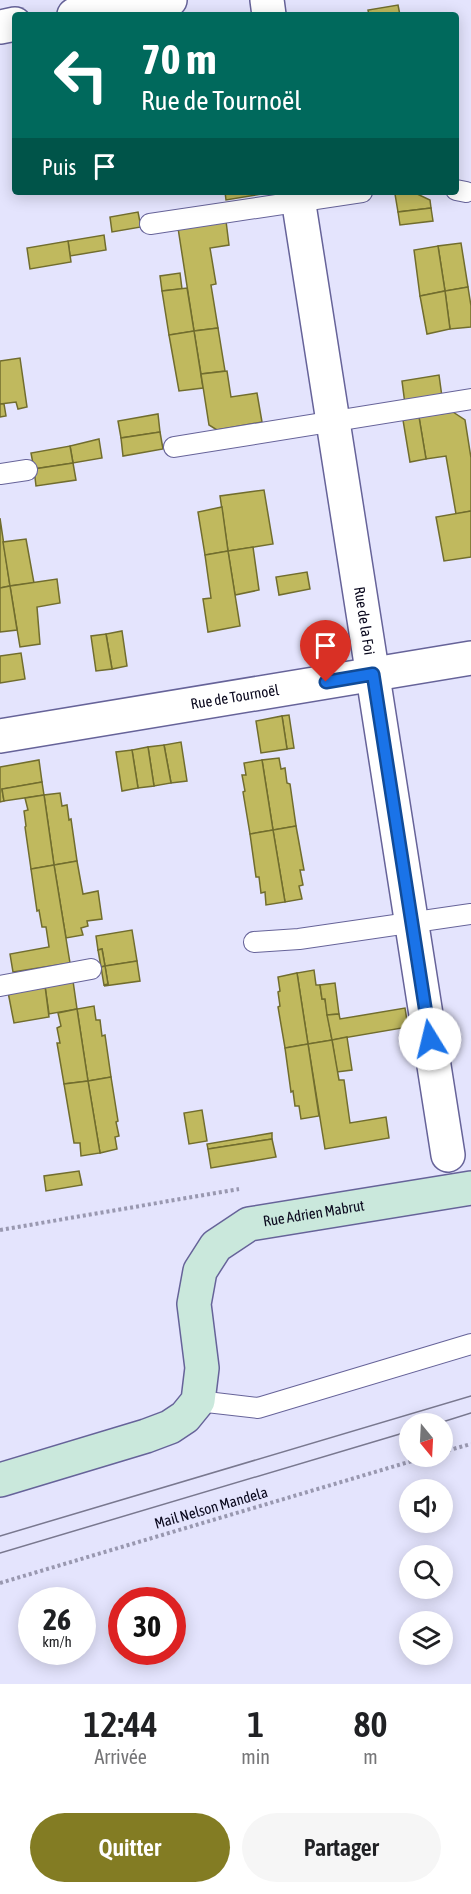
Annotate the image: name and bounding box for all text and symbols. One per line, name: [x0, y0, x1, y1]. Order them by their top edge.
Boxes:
text: 70 m: [141, 35, 216, 83]
icon: left: [42, 36, 120, 114]
text: Rue de Tournoël: [141, 85, 301, 116]
icon: arrive: [88, 150, 121, 183]
text: Puis: [42, 154, 76, 180]
street label: Rue de la Foi: [351, 585, 378, 656]
pin: [300, 620, 351, 682]
icon: arrive: [309, 629, 342, 662]
street label: Rue de Tournoël: [189, 681, 280, 712]
position arrow: [398, 1007, 462, 1071]
street label: Rue Adrien Mabrut: [262, 1196, 366, 1230]
north arrow: [399, 1413, 453, 1467]
map controls: [399, 1413, 453, 1665]
button: sound: [399, 1479, 453, 1533]
street label: Mail Nelson Mandela: [152, 1483, 269, 1532]
button: search: [399, 1545, 453, 1599]
speed limit sign: 30: [108, 1587, 186, 1665]
text: 26: [43, 1602, 71, 1636]
button: layers: [399, 1611, 453, 1665]
text: km/h: [42, 1633, 72, 1650]
text: 12:44: [84, 1703, 158, 1745]
text: 1: [247, 1703, 264, 1745]
text: 80: [354, 1703, 387, 1745]
text: Arrivée: [94, 1745, 147, 1768]
text: min: [241, 1745, 270, 1768]
text: m: [363, 1745, 378, 1768]
button: Quitter: [30, 1813, 230, 1882]
button: Partager: [242, 1813, 441, 1882]

